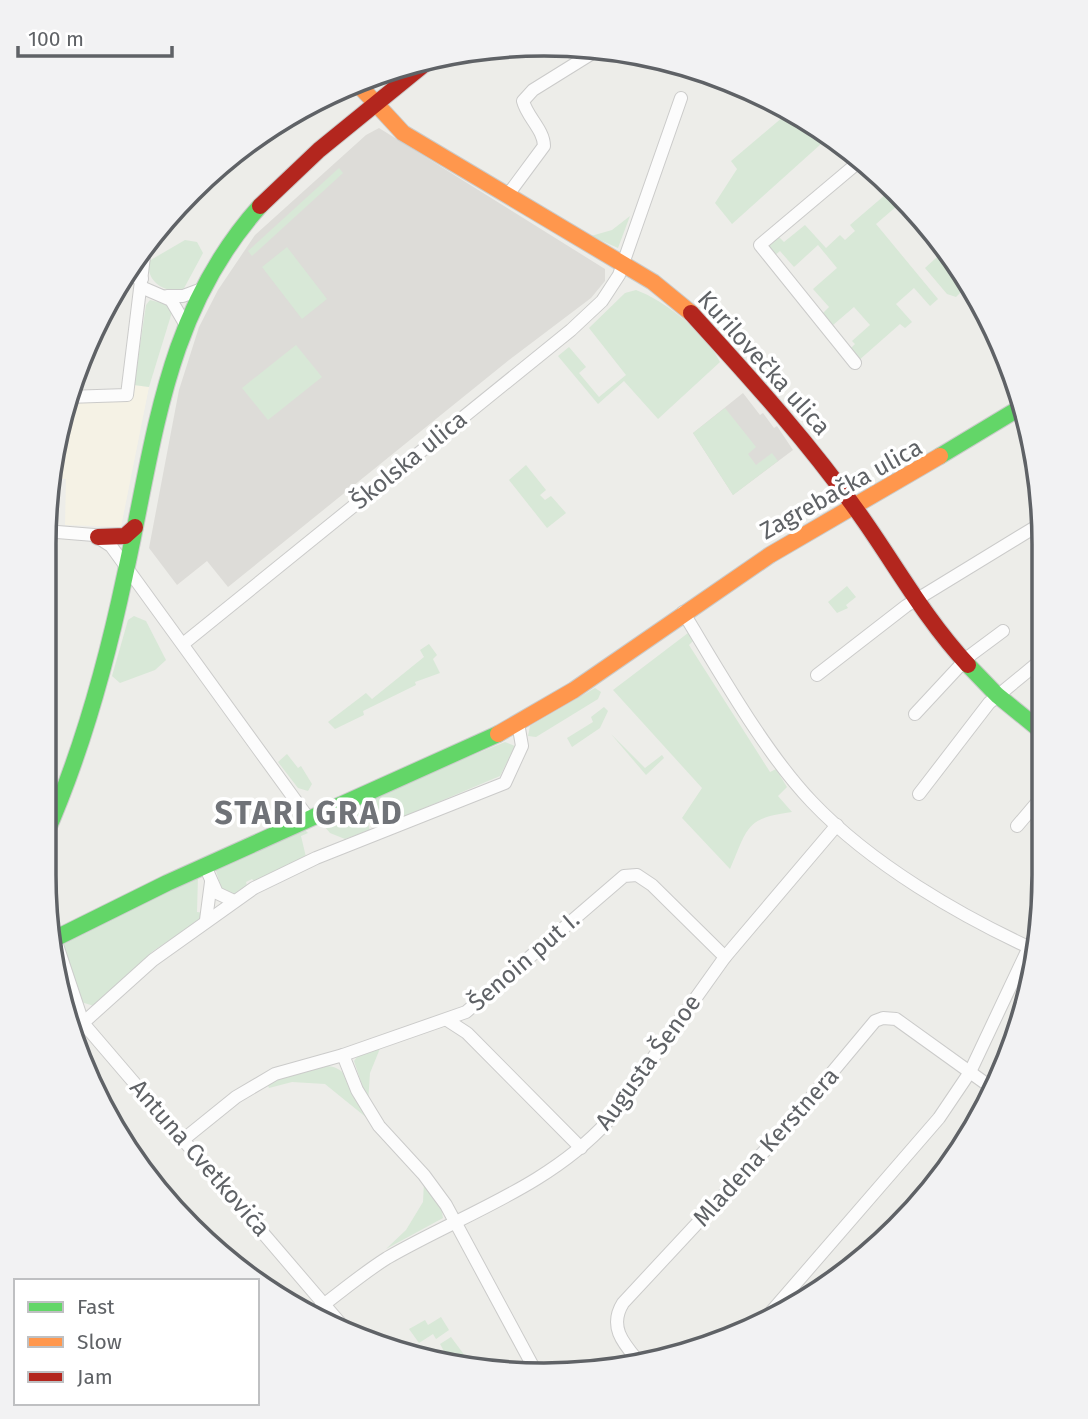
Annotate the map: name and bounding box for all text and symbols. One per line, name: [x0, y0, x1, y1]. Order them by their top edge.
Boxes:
scale bar: [18, 14, 172, 58]
text: 100 m: [28, 26, 84, 52]
street label: Kurilovečka ulica: [692, 285, 836, 441]
street label: Školska ulica: [345, 404, 473, 515]
street label: Zagrebačka ulica: [755, 433, 927, 545]
district label: STARI GRAD: [215, 794, 404, 832]
street label: Šenoin put I.: [462, 905, 585, 1017]
street label: Augusta Šenoe: [589, 988, 706, 1135]
street label: Mladena Kerstnera: [687, 1062, 845, 1232]
street label: Antuna Cvetkovića: [124, 1074, 276, 1242]
legend: [14, 1279, 259, 1405]
text: Fast: [77, 1294, 115, 1320]
text: Slow: [77, 1329, 122, 1355]
text: Jam: [77, 1364, 113, 1390]

